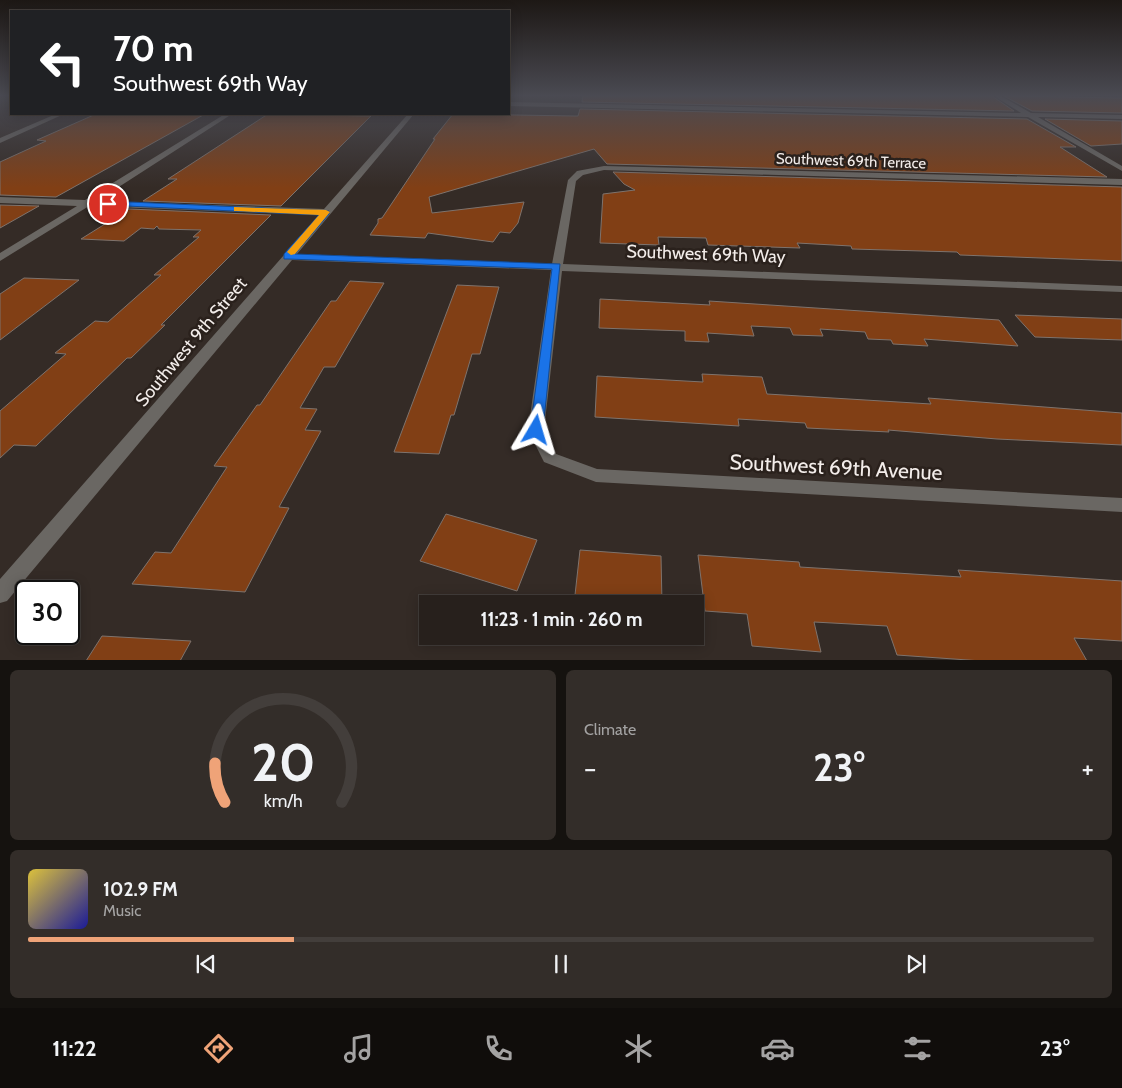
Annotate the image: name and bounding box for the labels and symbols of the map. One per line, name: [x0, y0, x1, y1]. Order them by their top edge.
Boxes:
street label: Southwest 69th Terrace: [776, 149, 927, 173]
pin: [87, 183, 129, 225]
street label: Southwest 69th Way: [626, 240, 786, 268]
street label: Southwest 9th Street: [131, 273, 251, 411]
position arrow: [509, 403, 561, 455]
street label: Southwest 69th Avenue: [729, 449, 943, 485]
speed limit sign: 30: [15, 580, 80, 645]

